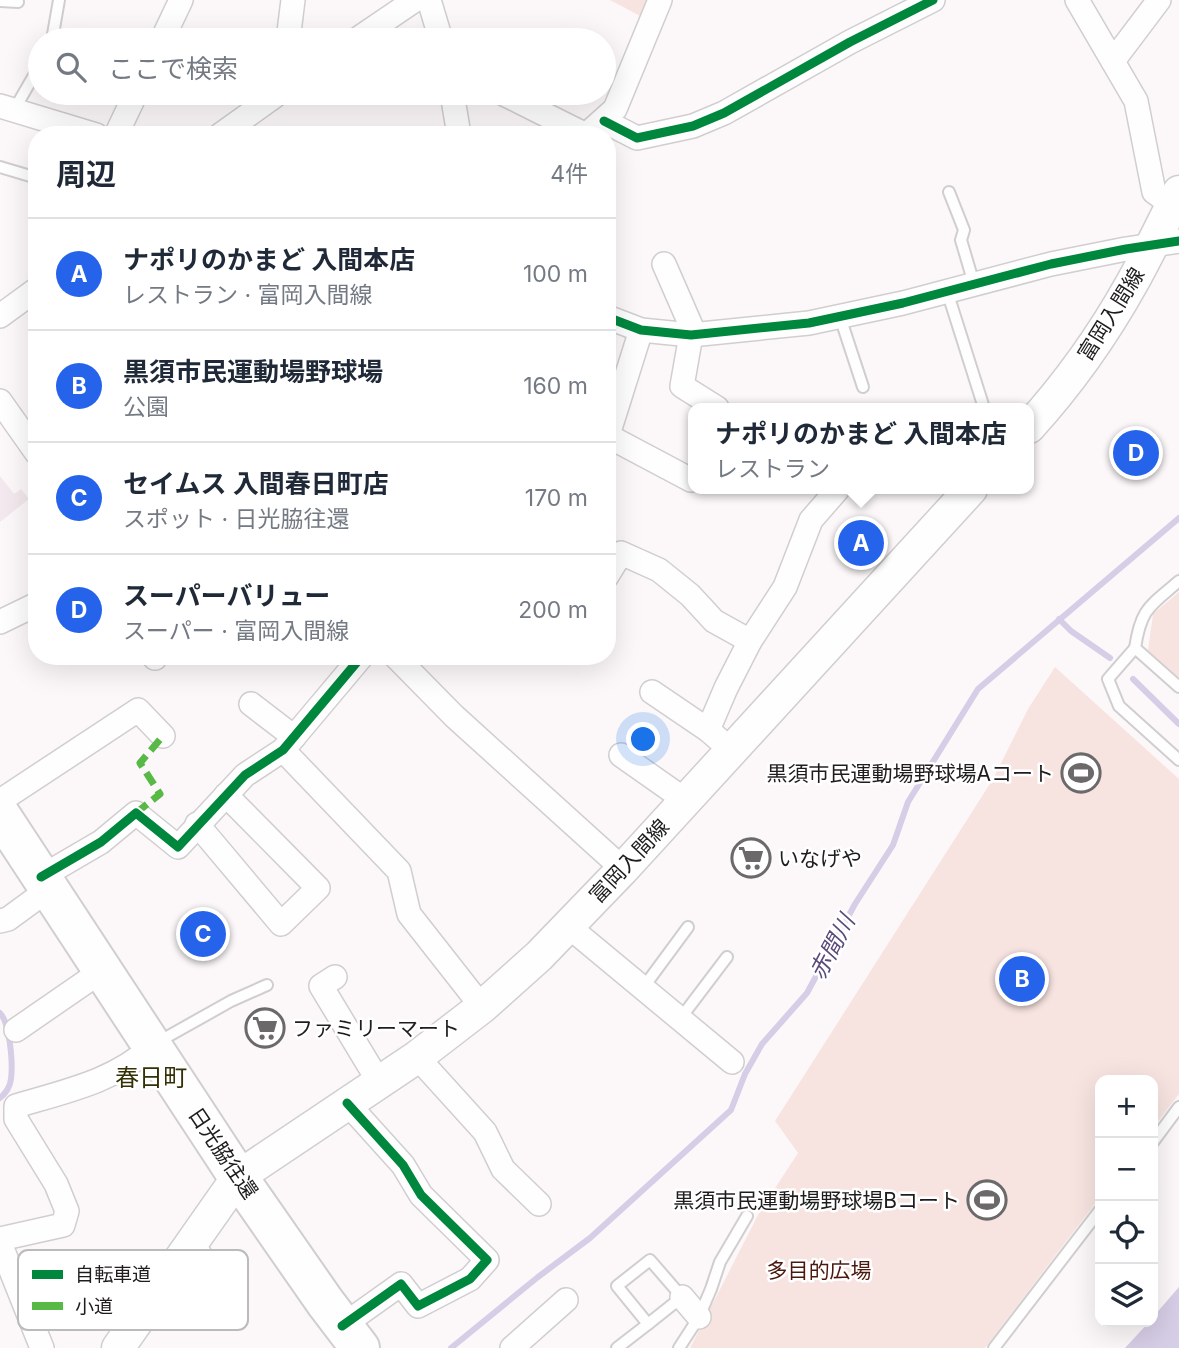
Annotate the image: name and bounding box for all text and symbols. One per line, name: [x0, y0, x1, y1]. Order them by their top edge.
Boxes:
search box: [28, 28, 616, 105]
icon: search: [52, 48, 90, 86]
text: ここで検索: [108, 53, 238, 84]
text: 周辺: [56, 156, 116, 192]
text: 4件: [550, 160, 588, 188]
text: ナポリのかまど 入間本店: [123, 244, 415, 275]
text: A: [70, 260, 88, 288]
text: 100 m: [523, 260, 588, 288]
street label: 富岡入間線: [1073, 263, 1149, 365]
text: レストラン · 富岡入間線: [123, 281, 373, 309]
text: 黒須市民運動場野球場: [123, 356, 383, 387]
text: B: [71, 372, 87, 400]
text: 160 m: [523, 372, 588, 400]
text: 公園: [123, 393, 169, 421]
popup: [688, 403, 1034, 494]
text: ナポリのかまど 入間本店: [715, 418, 1007, 449]
pin: D: [1113, 427, 1159, 479]
text: レストラン: [715, 455, 830, 483]
text: セイムス 入間春日町店: [123, 468, 389, 499]
text: C: [70, 484, 88, 512]
text: 170 m: [525, 484, 588, 512]
text: スポット · 日光脇往還: [123, 505, 350, 533]
pin: A: [838, 517, 884, 569]
text: スーパーバリュー: [123, 580, 330, 611]
text: D: [71, 596, 87, 624]
text: 200 m: [518, 596, 588, 624]
text: スーパー · 富岡入間線: [123, 617, 349, 645]
your location: [626, 722, 660, 756]
sports icon: 黒須市民運動場野球場Aコート: [1060, 752, 1102, 794]
place label: 黒須市民運動場野球場Aコート: [767, 761, 1054, 786]
street label: 富岡入間線: [584, 814, 674, 908]
supermarket icon: いなげや: [730, 837, 772, 879]
place label: いなげや: [778, 846, 862, 871]
water label: 赤間川: [803, 907, 862, 984]
pin: C: [180, 908, 226, 960]
pin: B: [999, 953, 1045, 1005]
supermarket icon: ファミリーマート: [244, 1007, 286, 1049]
place label: ファミリーマート: [292, 1016, 460, 1041]
district label: 春日町: [115, 1063, 187, 1092]
map controls: [1095, 1075, 1158, 1327]
button: +: [1095, 1075, 1158, 1138]
street label: 日光脇往還: [183, 1102, 263, 1204]
button: −: [1095, 1138, 1158, 1201]
sports icon: 黒須市民運動場野球場Bコート: [966, 1179, 1008, 1221]
place label: 黒須市民運動場野球場Bコート: [673, 1188, 960, 1213]
button: locate: [1095, 1201, 1158, 1264]
legend: [18, 1250, 248, 1330]
park label: 多目的広場: [767, 1258, 872, 1283]
text: 自転車道: [75, 1263, 151, 1286]
button: layers: [1095, 1264, 1158, 1327]
text: 小道: [75, 1295, 113, 1318]

